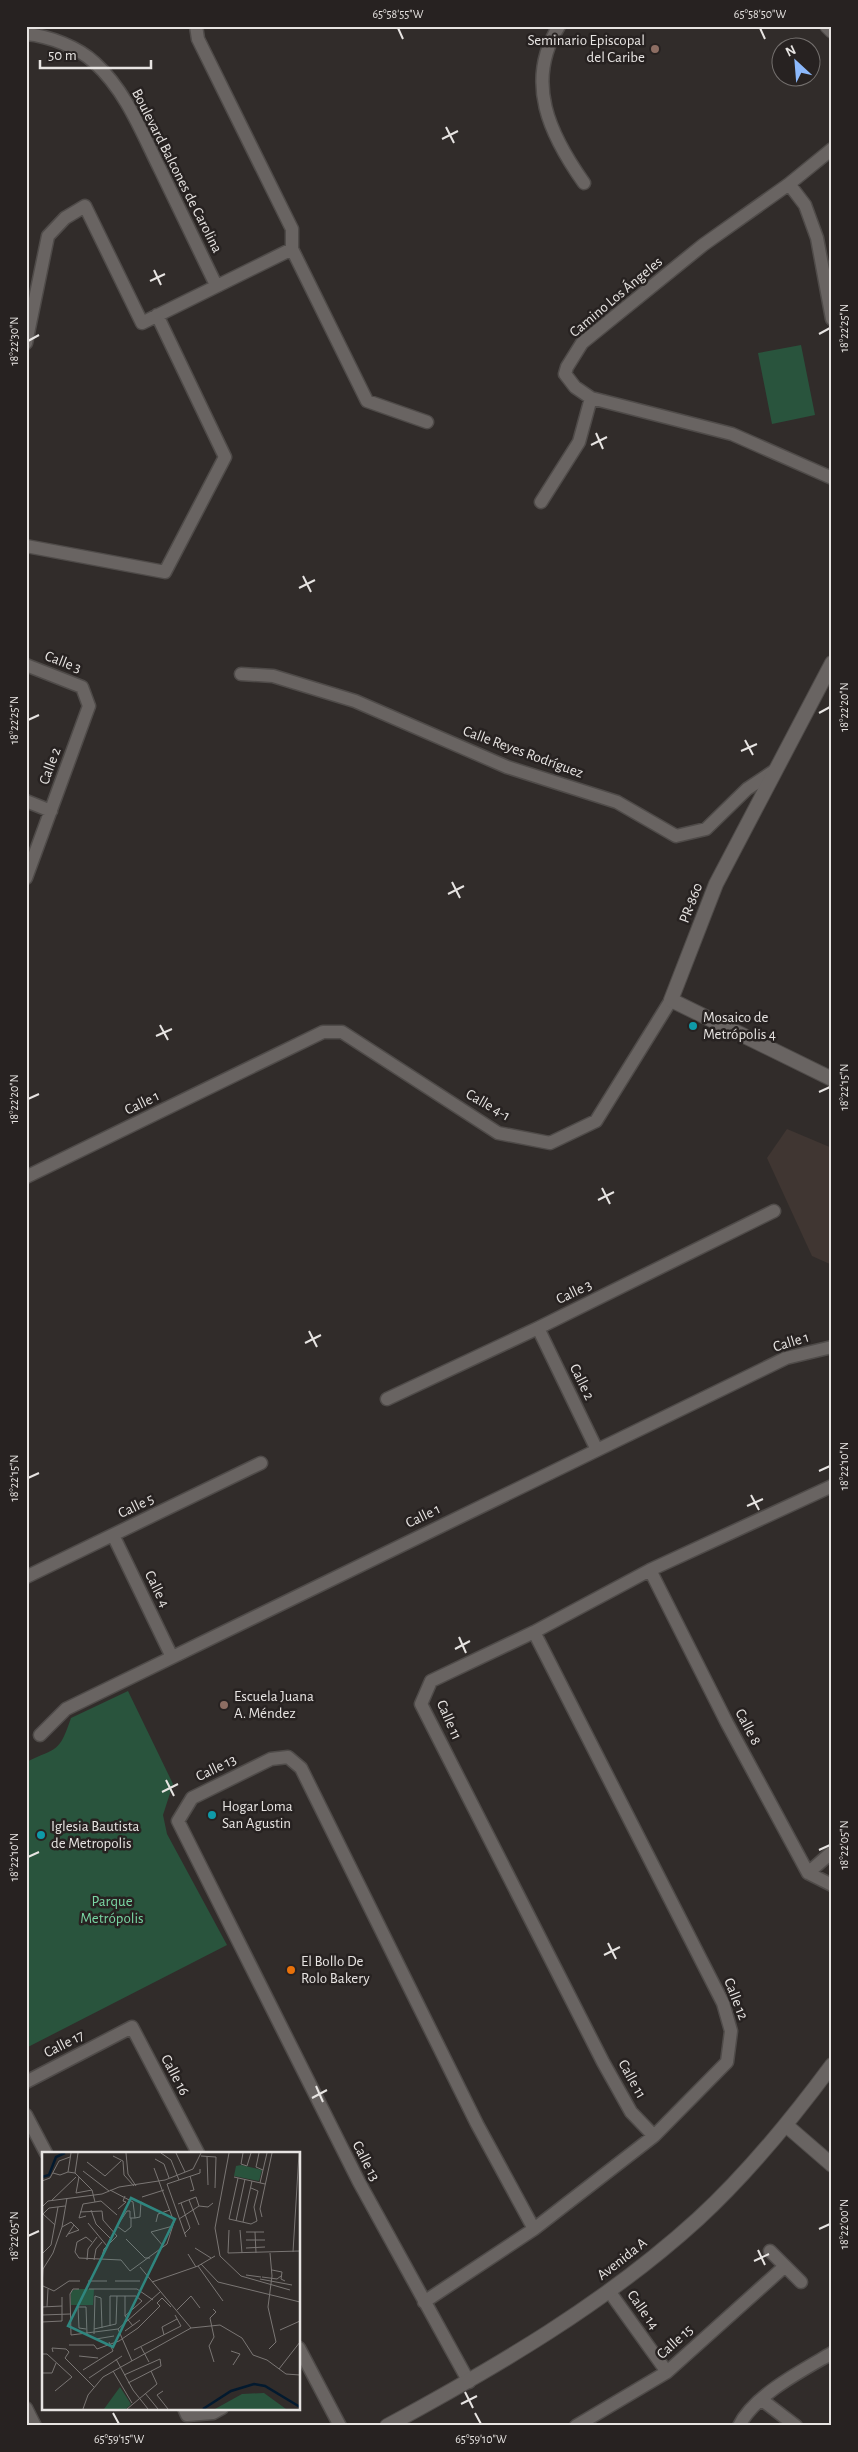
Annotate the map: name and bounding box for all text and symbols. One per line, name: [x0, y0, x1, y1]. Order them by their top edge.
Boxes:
text: 65°58'55"W: [372, 8, 424, 20]
text: 65°58'50"W: [734, 8, 787, 20]
place label: Seminario Episcopal del Caribe: [527, 33, 645, 65]
scale bar: [40, 38, 151, 70]
north arrow: [770, 38, 820, 88]
marker: Seminario Episcopal del Caribe: [649, 43, 661, 55]
text: N: [783, 43, 798, 60]
text: 50 m: [48, 48, 77, 63]
street label: Boulevard Balcones de Carolina: [129, 87, 225, 255]
street label: Camino Los Ángeles: [566, 252, 665, 340]
text: 18°22'25"N: [838, 304, 850, 352]
text: 18°22'30"N: [8, 316, 20, 366]
street label: Calle 3: [43, 648, 83, 676]
text: 18°22'20"N: [838, 682, 850, 732]
text: 18°22'25"N: [8, 696, 20, 744]
street label: Calle Reyes Rodríguez: [461, 723, 585, 781]
street label: Calle 2: [36, 745, 64, 787]
street label: PR-860: [677, 881, 706, 925]
place label: Mosaico de Metrópolis 4: [703, 1010, 776, 1042]
marker: Mosaico de Metrópolis 4: [687, 1020, 699, 1032]
text: 18°22'15"N: [838, 1064, 850, 1110]
text: 18°22'20"N: [8, 1074, 20, 1124]
street label: Calle 4-1: [463, 1086, 513, 1124]
street label: Calle 1: [122, 1088, 162, 1118]
street label: Calle 3: [554, 1277, 594, 1307]
street label: Calle 1: [771, 1329, 811, 1355]
street label: Calle 2: [567, 1361, 597, 1403]
text: 18°22'10"N: [838, 1442, 850, 1490]
text: 18°22'15"N: [8, 1455, 20, 1501]
street label: Calle 5: [116, 1491, 156, 1521]
street label: Calle 1: [403, 1501, 443, 1531]
street label: Calle 4: [142, 1568, 172, 1610]
place label: Escuela Juana A. Méndez: [234, 1689, 314, 1721]
street label: Calle 11: [434, 1698, 464, 1742]
marker: Escuela Juana A. Méndez: [218, 1699, 230, 1711]
street label: Calle 8: [732, 1706, 764, 1748]
street label: Calle 13: [193, 1752, 239, 1784]
place label: Hogar Loma San Agustin: [222, 1799, 293, 1831]
marker: Hogar Loma San Agustin: [206, 1809, 218, 1821]
place label: Iglesia Bautista de Metropolis: [51, 1819, 140, 1851]
text: 18°22'05"N: [838, 1820, 850, 1870]
marker: Iglesia Bautista de Metropolis: [35, 1829, 47, 1841]
text: 18°22'10"N: [8, 1833, 20, 1881]
park label: Parque Metrópolis: [80, 1894, 144, 1926]
place label: El Bollo De Rolo Bakery: [301, 1954, 370, 1986]
marker: El Bollo De Rolo Bakery: [285, 1964, 297, 1976]
street label: Calle 12: [721, 1976, 751, 2022]
street label: Calle 17: [41, 2028, 87, 2060]
street label: Calle 16: [158, 2052, 192, 2098]
street label: Calle 11: [615, 2057, 649, 2101]
street label: Calle 13: [350, 2138, 382, 2184]
inset map: [42, 2152, 300, 2410]
text: 18°22'00"N: [838, 2199, 850, 2249]
text: 18°22'05"N: [8, 2211, 20, 2261]
street label: Avenida A: [594, 2235, 650, 2283]
street label: Calle 14: [624, 2288, 662, 2332]
street label: Calle 15: [654, 2322, 696, 2362]
text: 65°59'15"W: [94, 2433, 144, 2445]
text: 65°59'10"W: [455, 2433, 507, 2445]

